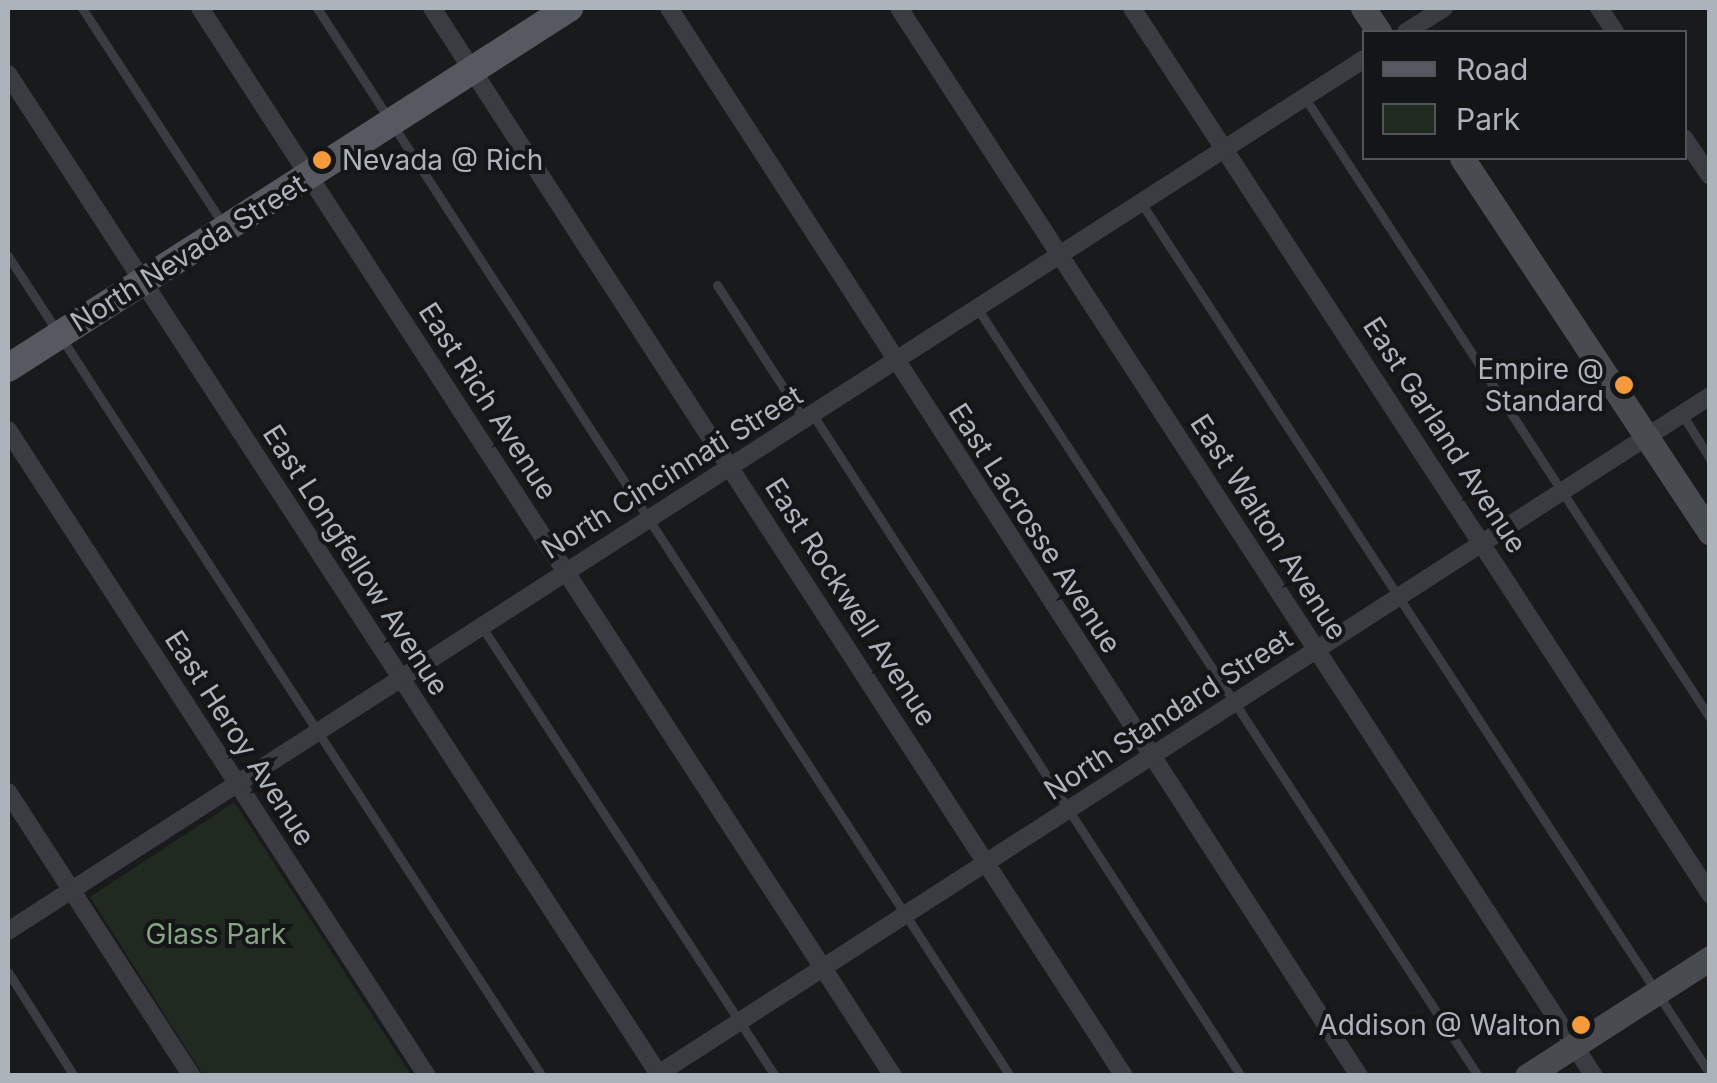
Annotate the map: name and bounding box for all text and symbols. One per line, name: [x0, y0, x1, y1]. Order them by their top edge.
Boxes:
legend: [1362, 30, 1687, 160]
text: Road: [1456, 51, 1528, 87]
text: Park: [1456, 101, 1520, 137]
place label: Nevada @ Rich: [342, 143, 543, 177]
marker: Nevada @ Rich: [311, 149, 333, 171]
street label: North Nevada Street: [64, 167, 312, 339]
street label: East Rich Avenue: [412, 296, 564, 506]
street label: East Garland Avenue: [1356, 311, 1534, 559]
place label: Empire @ Standard: [1477, 352, 1604, 418]
marker: Empire @ Standard: [1613, 374, 1635, 396]
street label: North Cincinnati Street: [536, 378, 808, 566]
street label: East Lacrosse Avenue: [942, 397, 1128, 659]
street label: East Walton Avenue: [1184, 408, 1354, 646]
street label: East Longfellow Avenue: [256, 419, 456, 701]
street label: East Rockwell Avenue: [758, 472, 944, 732]
street label: North Standard Street: [1038, 621, 1298, 807]
street label: East Heroy Avenue: [158, 624, 322, 852]
park label: Glass Park: [146, 917, 286, 951]
place label: Addison @ Walton: [1318, 1008, 1561, 1042]
marker: Addison @ Walton: [1570, 1014, 1592, 1036]

